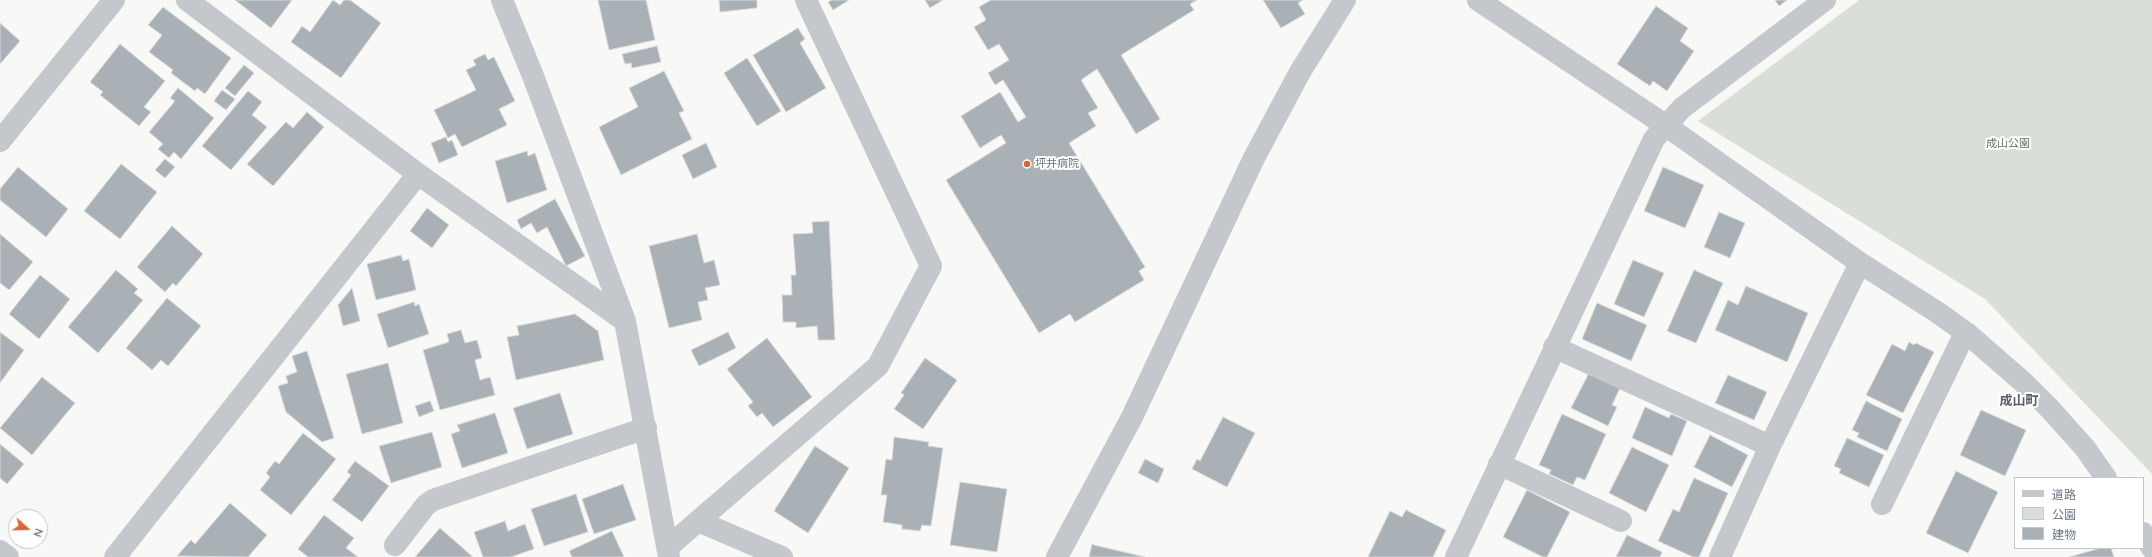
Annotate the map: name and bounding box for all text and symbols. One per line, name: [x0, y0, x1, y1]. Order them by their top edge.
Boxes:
park label: 成山公園: [1986, 137, 2030, 151]
place label: 坪井病院: [1035, 157, 1079, 171]
marker: 坪井病院: [1022, 159, 1032, 169]
district label: 成山町: [2000, 393, 2038, 409]
legend: [2014, 477, 2144, 549]
text: 道路: [2052, 487, 2076, 502]
text: 公園: [2052, 507, 2076, 522]
north arrow: [8, 509, 48, 549]
text: N: [30, 527, 46, 539]
text: 建物: [2052, 527, 2076, 542]

